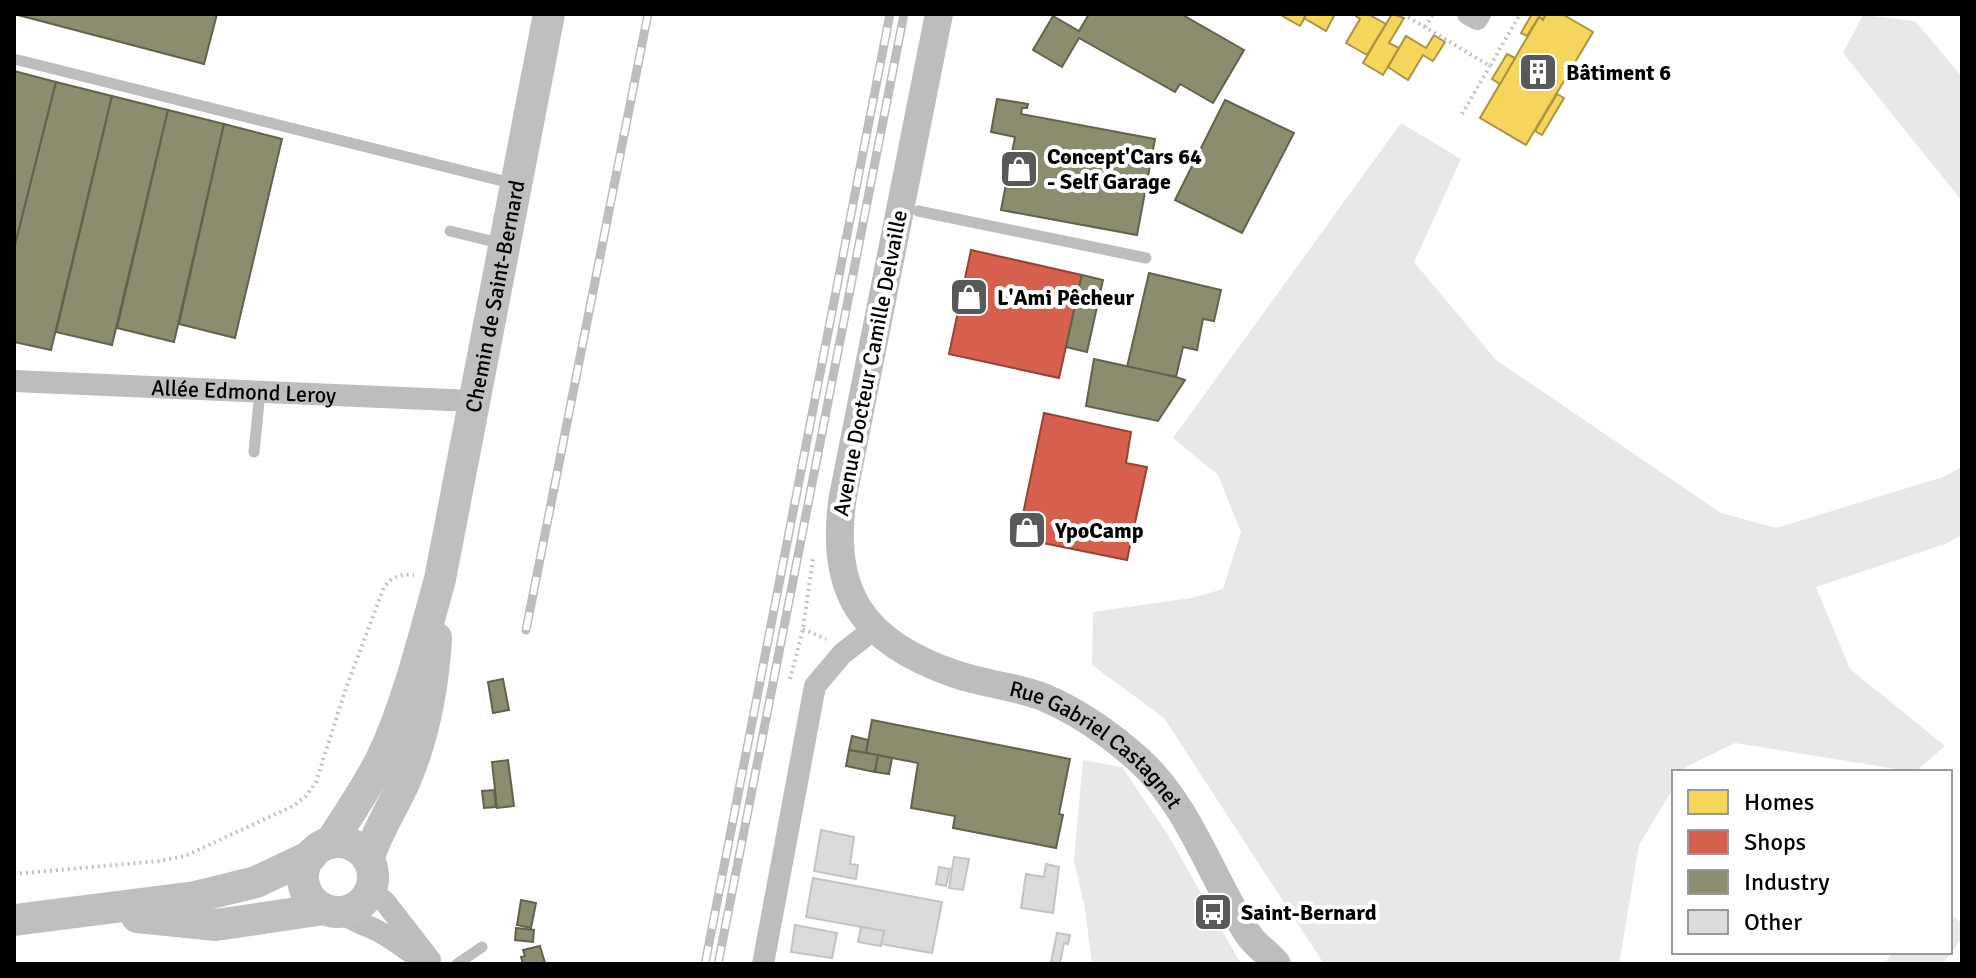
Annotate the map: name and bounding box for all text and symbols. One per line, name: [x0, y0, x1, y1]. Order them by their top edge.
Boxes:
building icon: Bâtiment 6: [1517, 51, 1559, 93]
place label: Bâtiment 6: [1566, 59, 1671, 86]
place label: Concept'Cars 64 - Self Garage: [1047, 143, 1202, 195]
shop icon: Concept'Cars 64 - Self Garage: [998, 148, 1040, 190]
street label: Chemin de Saint-Bernard: [459, 178, 530, 415]
street label: Avenue Docteur Camille Delvaille: [827, 208, 913, 518]
shop icon: L'Ami Pêcheur: [948, 276, 990, 318]
place label: L'Ami Pêcheur: [997, 284, 1135, 311]
street label: Allée Edmond Leroy: [151, 373, 338, 409]
shop icon: YpoCamp: [1006, 509, 1048, 551]
place label: YpoCamp: [1054, 517, 1144, 544]
street label: Rue Gabriel Castagnet: [1007, 674, 1189, 814]
legend: [1672, 770, 1952, 954]
text: Homes: [1744, 787, 1814, 817]
text: Shops: [1744, 827, 1806, 857]
text: Industry: [1744, 867, 1830, 897]
bus stop icon: Saint-Bernard: [1192, 891, 1234, 933]
place label: Saint-Bernard: [1241, 899, 1377, 926]
text: Other: [1744, 907, 1802, 937]

